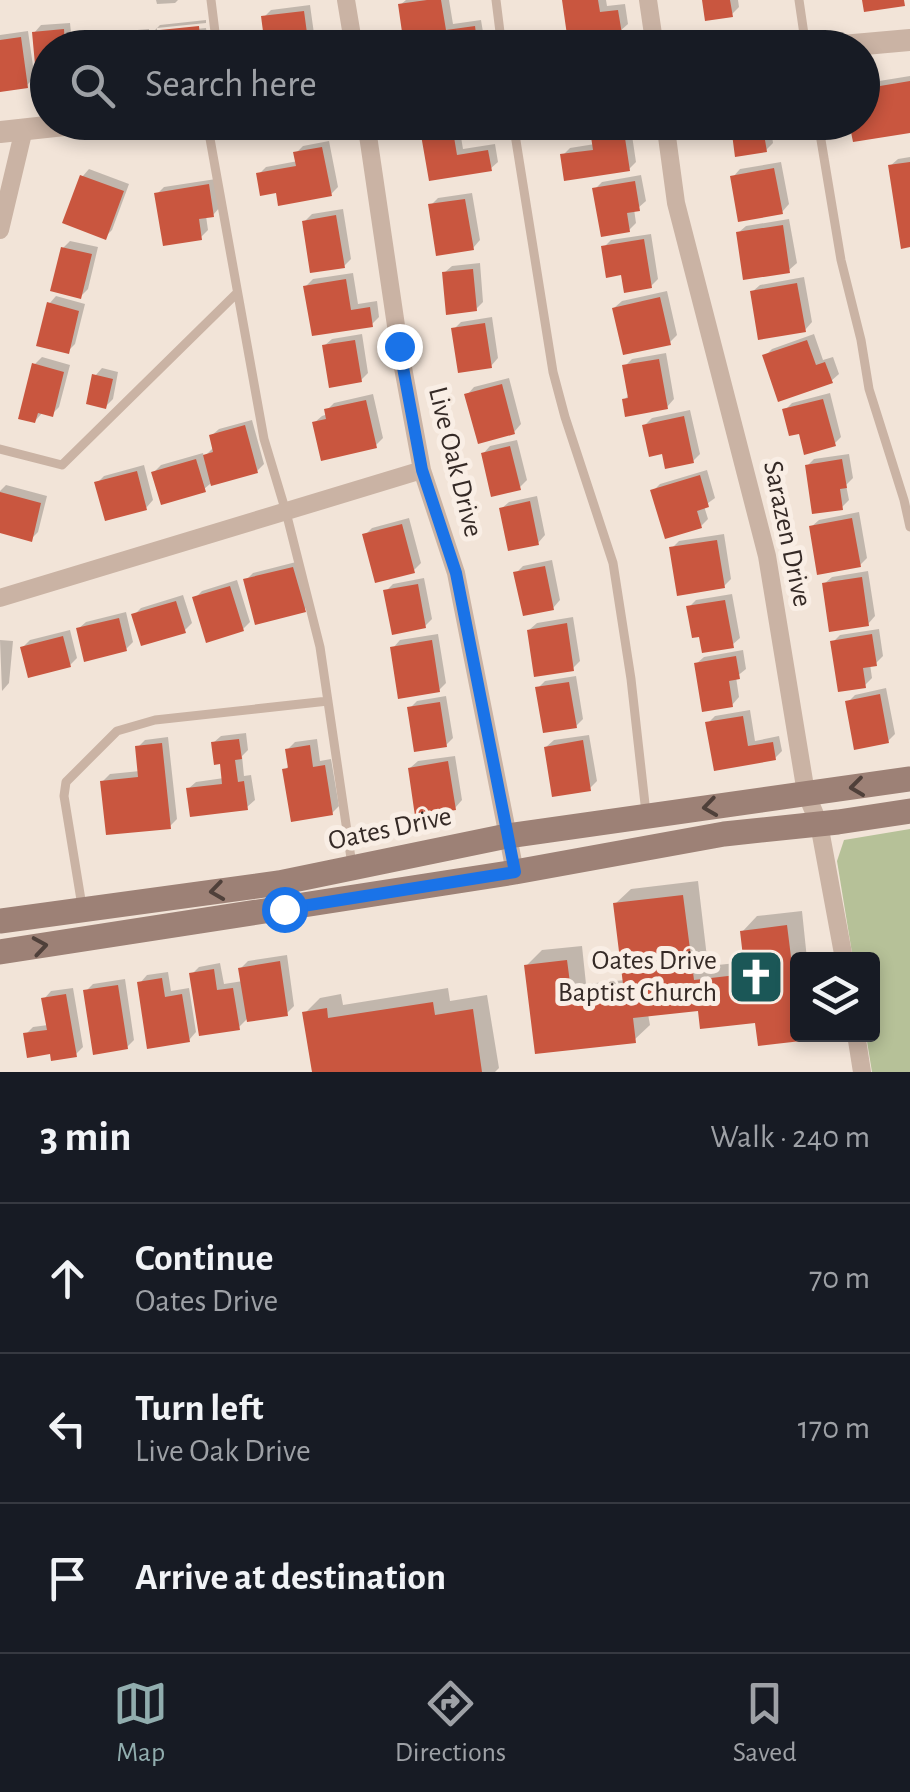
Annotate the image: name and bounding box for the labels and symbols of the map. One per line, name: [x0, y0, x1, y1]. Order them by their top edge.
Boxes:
route end: [377, 324, 423, 370]
street label: Live Oak Drive: [423, 384, 487, 540]
street label: Sarazen Drive: [758, 459, 816, 609]
one-way arrow: [849, 776, 865, 797]
one-way arrow: [701, 796, 717, 817]
street label: Oates Drive: [326, 802, 454, 856]
one-way arrow: [209, 880, 225, 901]
route start: [262, 887, 308, 933]
one-way arrow: [32, 937, 49, 958]
place label: Oates Drive Baptist Church: [558, 947, 717, 1007]
church icon: Oates Drive Baptist Church: [726, 947, 786, 1007]

